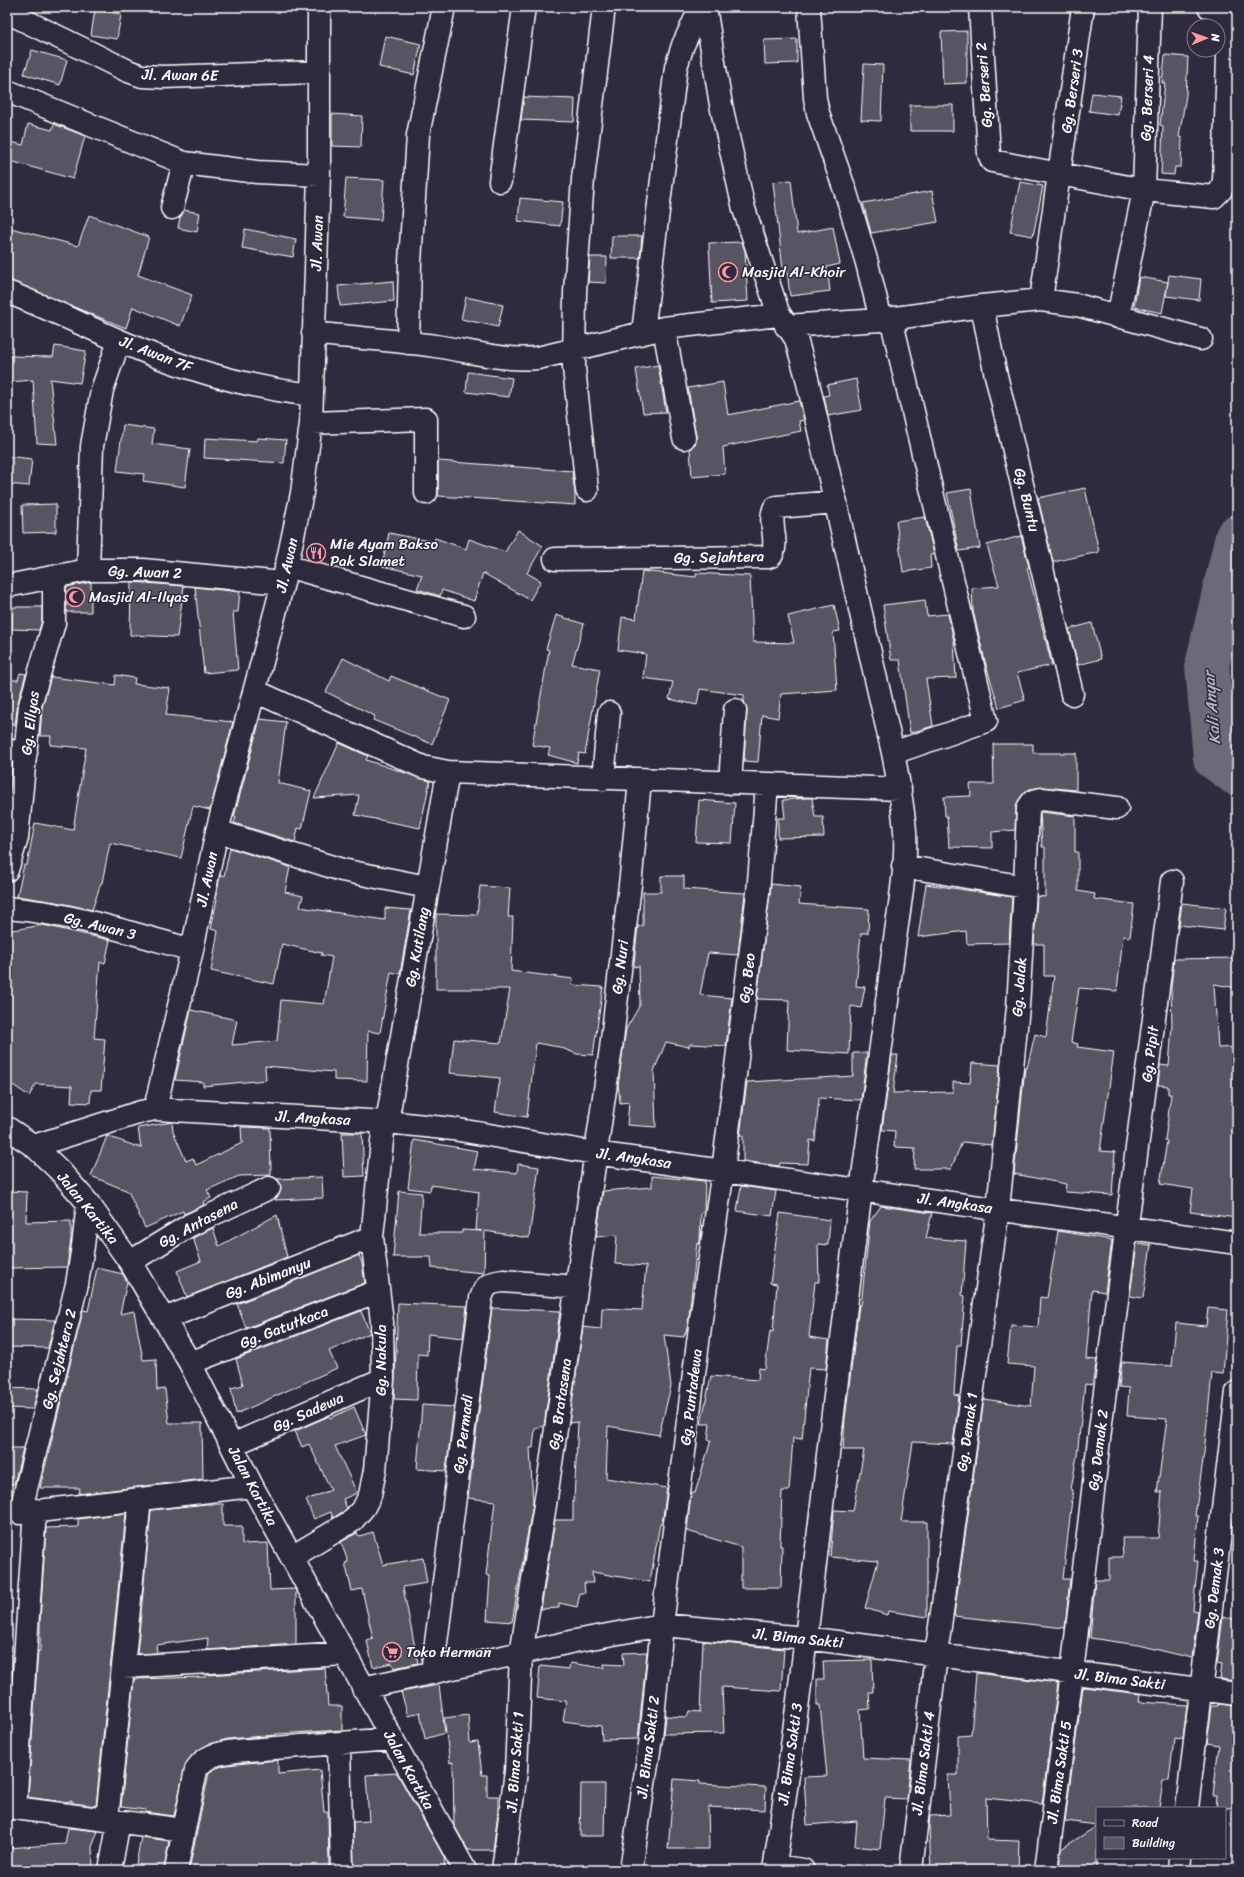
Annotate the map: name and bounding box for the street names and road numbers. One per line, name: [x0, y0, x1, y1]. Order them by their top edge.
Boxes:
street label: Gg. Berseri 2: [968, 41, 1000, 129]
street label: Gg. Berseri 3: [1053, 47, 1091, 135]
street label: Gg. Berseri 4: [1133, 54, 1161, 142]
street label: Jl. Awan 6E: [141, 61, 220, 89]
street label: Jl. Awan: [303, 215, 331, 272]
street label: Jl. Awan 7F: [115, 328, 197, 380]
street label: Gg. Buntu: [1007, 465, 1047, 535]
street label: Jl. Awan: [268, 535, 306, 596]
street label: Gg. Sejahtera: [674, 543, 765, 571]
street label: Gg. Awan 2: [108, 558, 183, 586]
street label: Gg. Ellyas: [13, 689, 47, 757]
street label: Jl. Awan: [188, 849, 225, 910]
street label: Gg. Awan 3: [61, 905, 139, 947]
street label: Gg. Kutilang: [397, 905, 437, 989]
street label: Gg. Nuri: [604, 938, 636, 995]
street label: Gg. Beo: [731, 951, 763, 1005]
street label: Gg. Jalak: [1004, 956, 1034, 1018]
street label: Gg. Pipit: [1134, 1023, 1166, 1084]
street label: Jl. Angkasa: [274, 1103, 352, 1133]
street label: Jl. Angkasa: [594, 1140, 673, 1176]
street label: Jalan Kartika: [50, 1165, 126, 1250]
street label: Jl. Angkasa: [915, 1185, 994, 1221]
street label: Gg. Antasena: [153, 1191, 243, 1255]
street label: Gg. Abimanyu: [221, 1250, 315, 1306]
street label: Gg. Gatutkaca: [236, 1298, 333, 1356]
street label: Gg. Sejahtera 2: [34, 1306, 84, 1412]
street label: Gg. Nakula: [368, 1324, 394, 1396]
street label: Gg. Puntadewa: [672, 1347, 710, 1447]
street label: Gg. Bratasena: [541, 1356, 579, 1451]
street label: Gg. Sadewa: [268, 1385, 348, 1439]
street label: Gg. Demak 1: [949, 1391, 985, 1473]
street label: Gg. Permadi: [445, 1392, 481, 1475]
street label: Gg. Demak 2: [1080, 1408, 1116, 1492]
street label: Jalan Kartika: [221, 1440, 285, 1531]
street label: Gg. Demak 3: [1196, 1546, 1232, 1630]
street label: Jl. Bima Sakti: [751, 1620, 845, 1656]
street label: Jl. Bima Sakti: [1072, 1660, 1167, 1698]
street label: Jl. Bima Sakti 2: [629, 1694, 667, 1801]
street label: Jl. Bima Sakti 3: [770, 1701, 810, 1808]
street label: Jl. Bima Sakti 4: [904, 1710, 942, 1817]
street label: Jl. Bima Sakti 1: [498, 1711, 531, 1814]
street label: Jl. Bima Sakti 5: [1039, 1719, 1079, 1826]
street label: Jalan Kartika: [376, 1725, 442, 1815]

